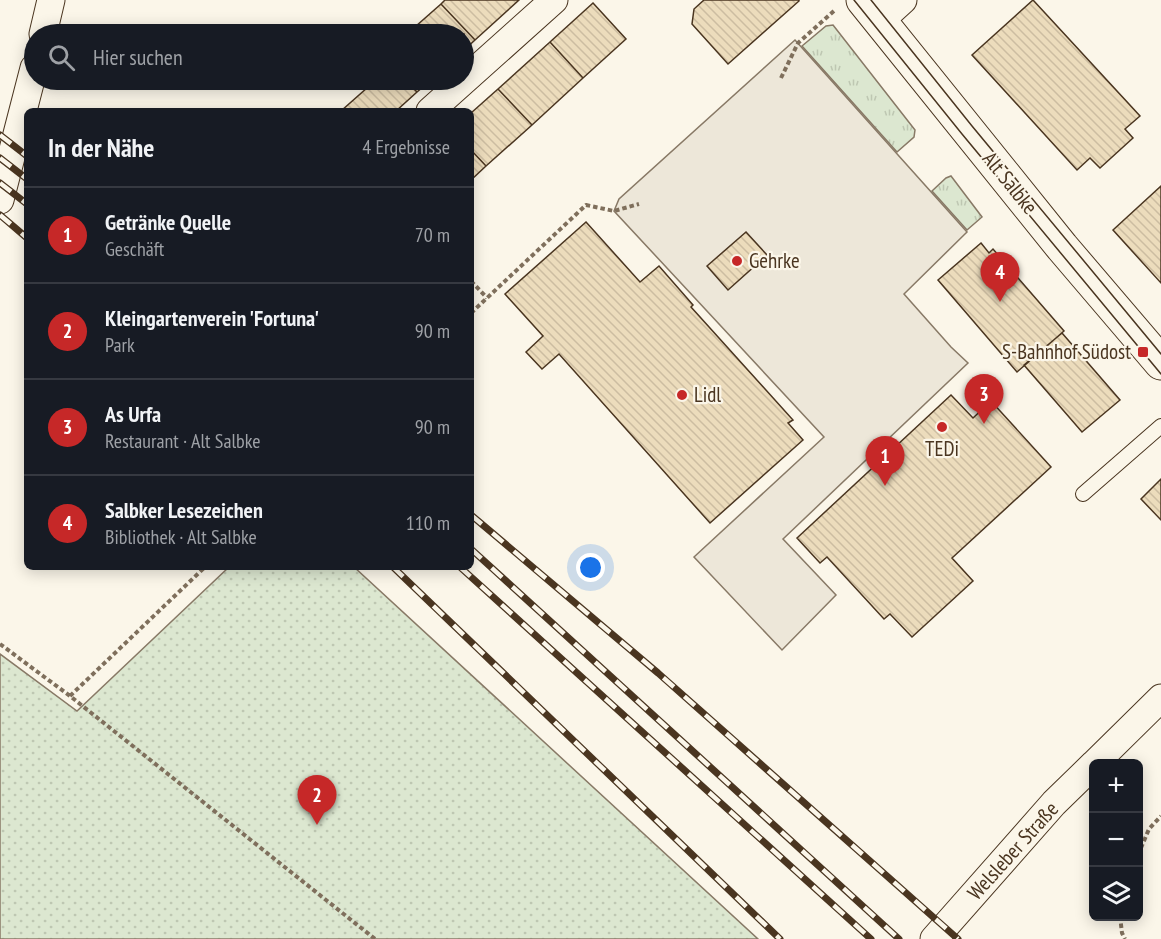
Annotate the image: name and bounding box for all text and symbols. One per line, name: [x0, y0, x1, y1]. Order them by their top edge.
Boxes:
search box: [24, 24, 474, 90]
icon: search: [45, 41, 78, 74]
text: Hier suchen: [93, 43, 183, 71]
text: In der Nähe: [48, 131, 154, 164]
text: 4 Ergebnisse: [362, 134, 450, 160]
street label: Alt Salbke: [977, 146, 1044, 220]
text: Getränke Quelle: [105, 208, 231, 236]
text: 1: [63, 222, 72, 248]
text: 70 m: [415, 222, 450, 248]
text: Geschäft: [105, 236, 164, 262]
place label: Gehrke: [749, 247, 800, 274]
pin: 4: [980, 252, 1020, 302]
marker: Gehrke: [730, 254, 744, 268]
text: Kleingartenverein 'Fortuna': [105, 304, 319, 332]
text: 2: [63, 318, 72, 344]
text: 90 m: [415, 318, 450, 344]
text: Park: [105, 332, 135, 358]
place label: S-Bahnhof Südost: [1002, 338, 1131, 365]
marker: S-Bahnhof Südost: [1136, 345, 1150, 359]
pin: 3: [964, 374, 1004, 424]
place label: Lidl: [694, 381, 721, 408]
marker: Lidl: [675, 388, 689, 402]
text: As Urfa: [105, 400, 161, 428]
text: 3: [63, 414, 72, 440]
text: 90 m: [415, 414, 450, 440]
marker: TEDi: [935, 420, 949, 434]
text: Restaurant · Alt Salbke: [105, 428, 261, 454]
place label: TEDi: [925, 435, 959, 462]
pin: 1: [866, 436, 904, 486]
text: Salbker Lesezeichen: [105, 496, 263, 524]
text: 4: [63, 510, 72, 536]
text: 110 m: [406, 510, 450, 536]
text: Bibliothek · Alt Salbke: [105, 524, 257, 550]
your location: [576, 553, 605, 582]
map controls: [1089, 759, 1143, 921]
button: +: [1089, 759, 1143, 813]
pin: 2: [298, 776, 336, 825]
street label: Welsleber Straße: [961, 796, 1064, 906]
button: −: [1089, 813, 1143, 867]
button: layers: [1089, 867, 1143, 921]

